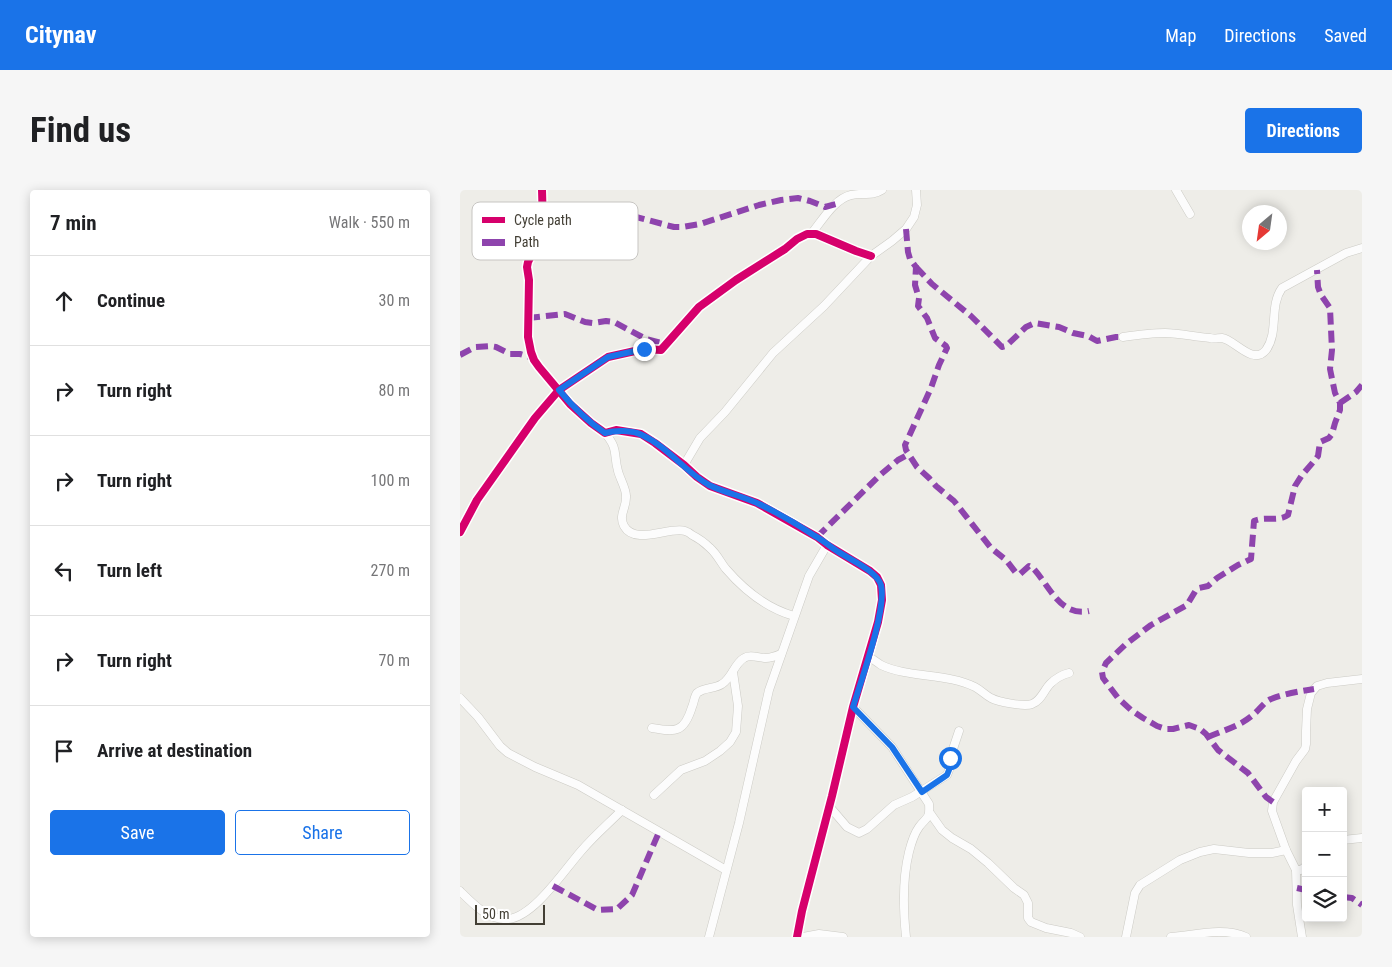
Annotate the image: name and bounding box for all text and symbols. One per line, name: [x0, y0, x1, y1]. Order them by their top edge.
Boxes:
text: Citynav: [25, 21, 96, 49]
text: Map: [1165, 25, 1196, 46]
text: Directions: [1224, 25, 1296, 46]
text: Saved: [1324, 25, 1367, 46]
button: Directions: [1245, 108, 1362, 153]
text: Find us: [30, 110, 131, 151]
legend: [472, 202, 638, 260]
north arrow: [1242, 205, 1287, 250]
text: 7 min: [50, 211, 97, 235]
text: Cycle path: [514, 212, 572, 228]
text: Walk · 550 m: [329, 213, 410, 232]
text: Path: [514, 234, 539, 250]
icon: ahead: [50, 287, 78, 315]
text: Continue: [97, 289, 165, 312]
text: 30 m: [378, 291, 410, 310]
route end: [633, 338, 656, 361]
icon: right: [50, 377, 78, 405]
text: Turn right: [97, 379, 172, 402]
text: 80 m: [378, 381, 410, 400]
icon: right: [50, 467, 78, 495]
text: Turn right: [97, 469, 172, 492]
text: 100 m: [371, 471, 410, 490]
icon: left: [50, 557, 78, 585]
text: Turn left: [97, 559, 162, 582]
text: 270 m: [371, 561, 410, 580]
icon: right: [50, 647, 78, 675]
text: Turn right: [97, 649, 172, 672]
text: 70 m: [378, 651, 410, 670]
icon: arrive: [50, 737, 78, 765]
text: Arrive at destination: [97, 739, 252, 762]
route start: [939, 747, 962, 770]
map controls: [1302, 787, 1347, 922]
button: +: [1302, 787, 1347, 832]
button: Save: [50, 810, 225, 855]
button: Share: [235, 810, 410, 855]
button: −: [1302, 832, 1347, 877]
button: layers: [1302, 877, 1347, 922]
scale bar: [475, 902, 545, 925]
text: 50 m: [482, 906, 510, 922]

